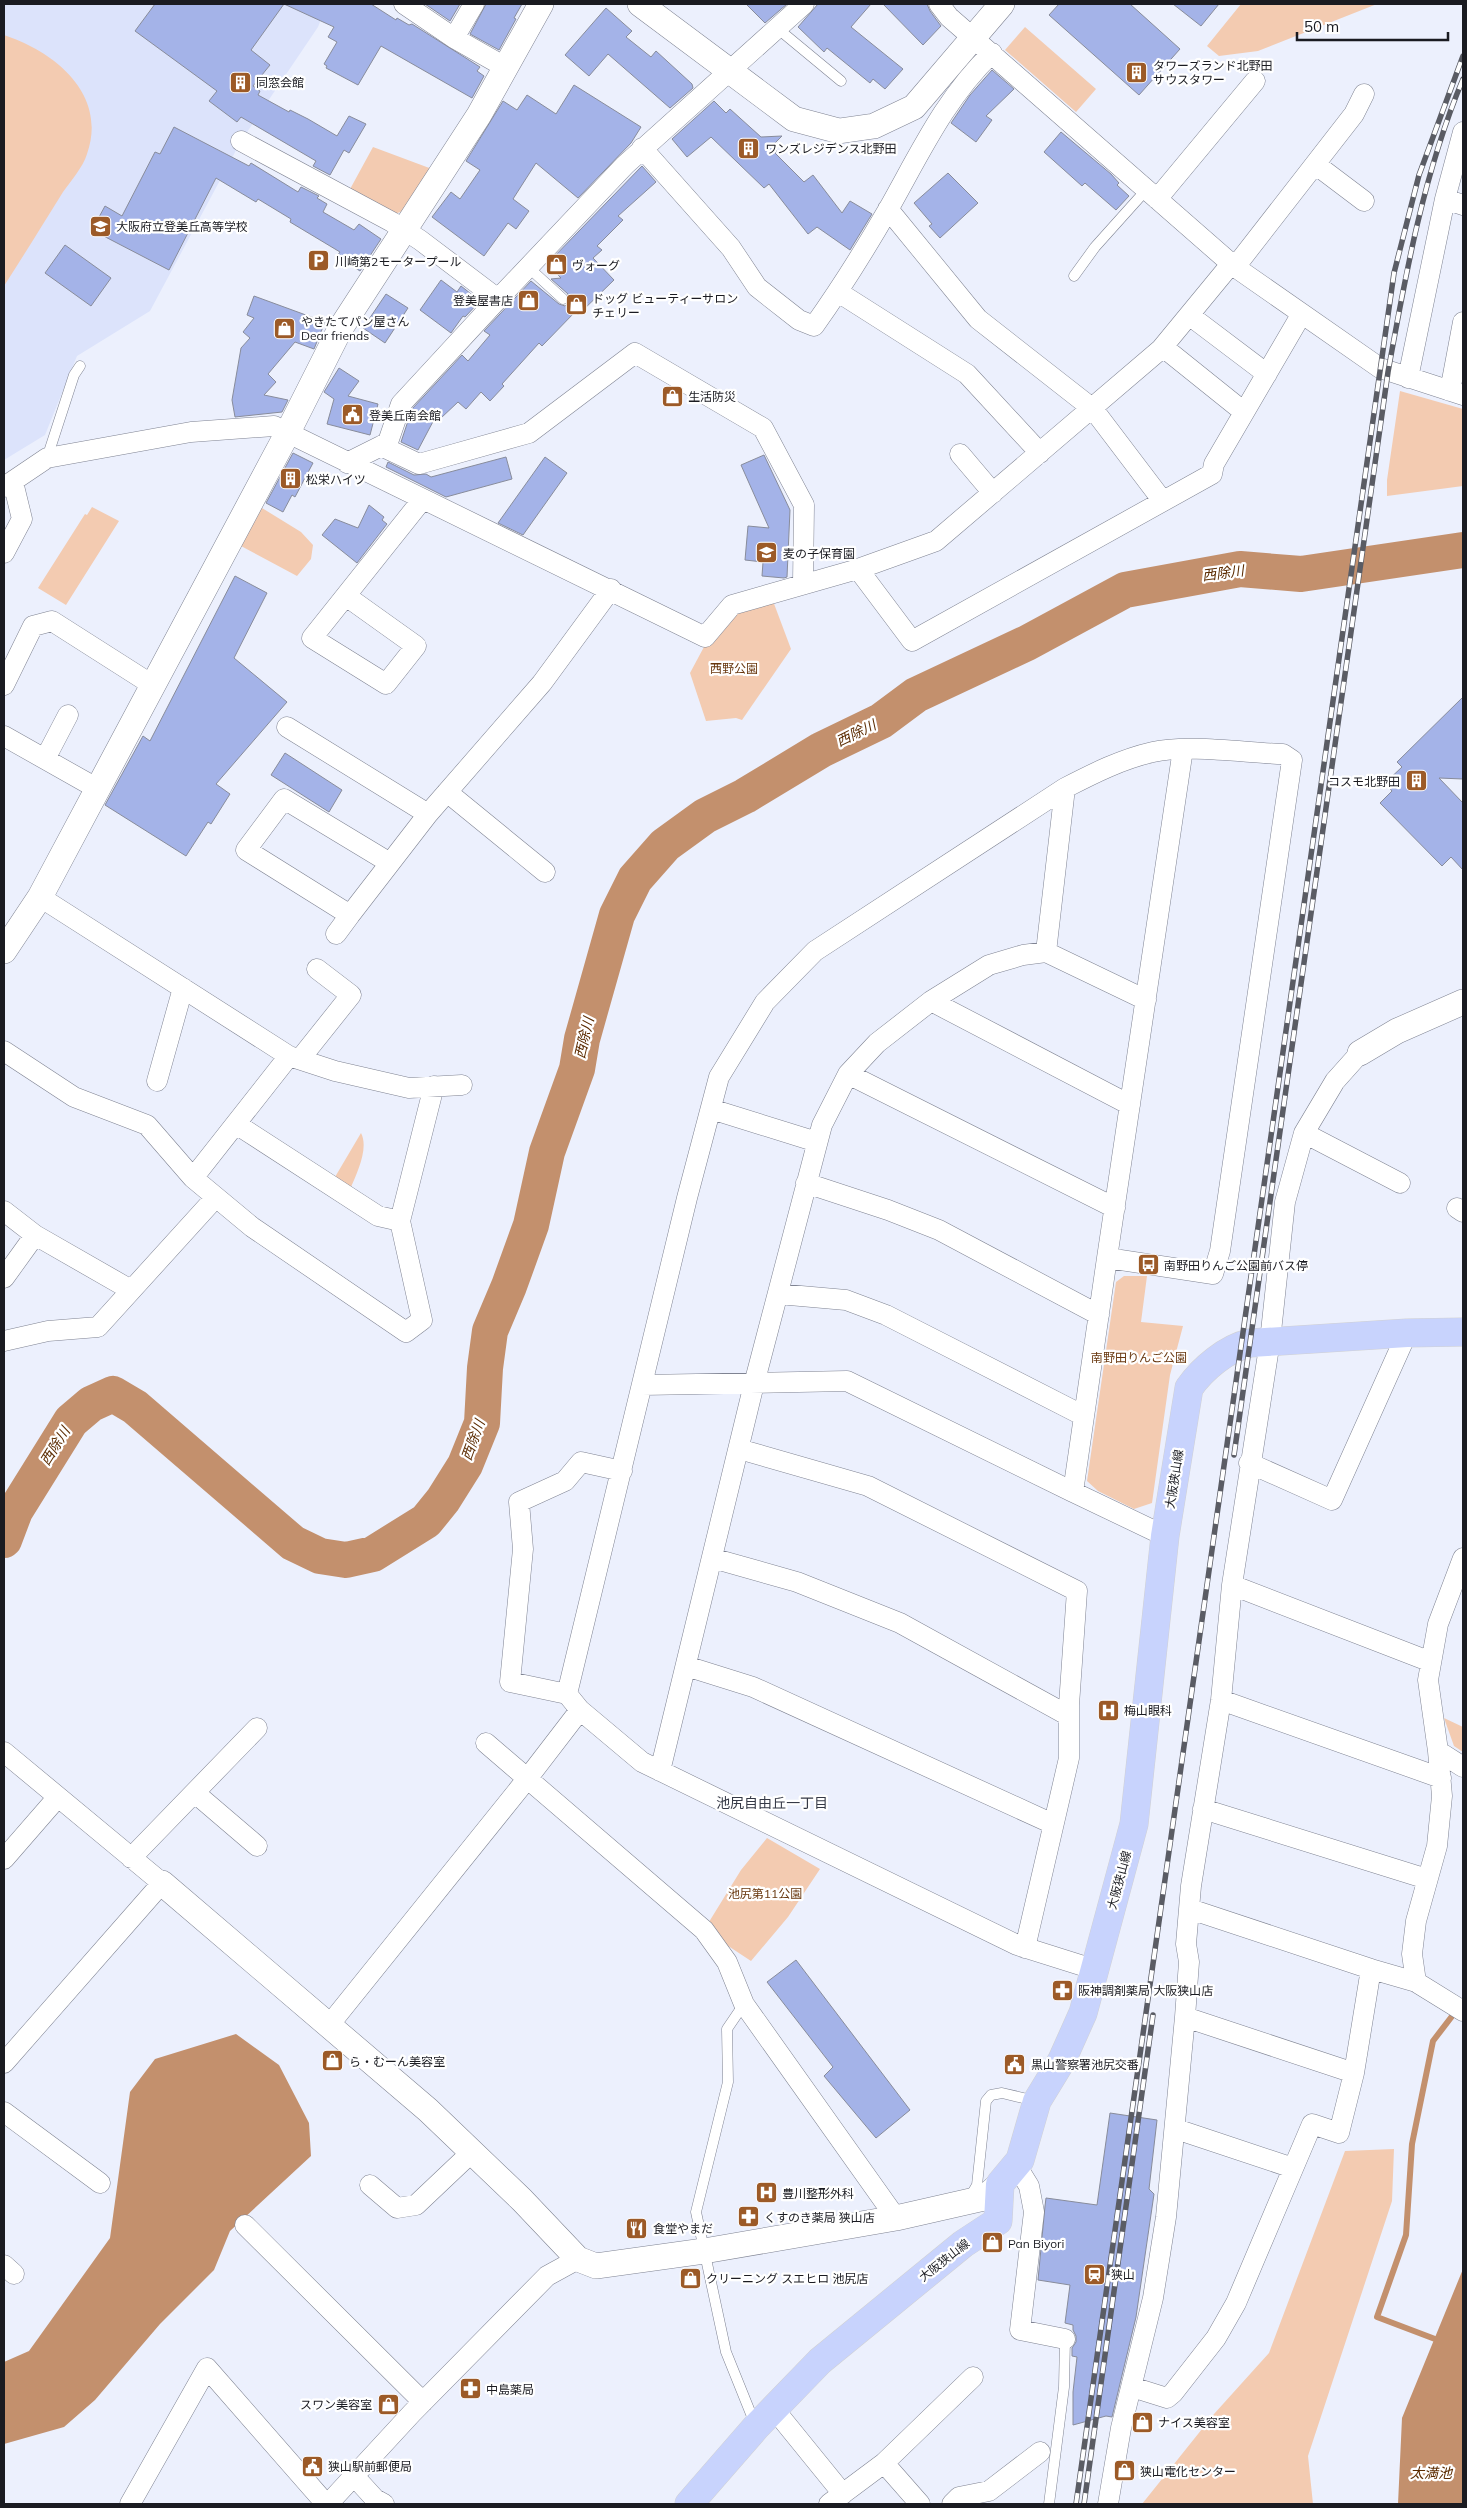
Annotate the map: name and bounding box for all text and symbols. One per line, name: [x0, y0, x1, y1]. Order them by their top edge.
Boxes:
scale bar: [1297, 10, 1448, 42]
text: 50 m: [1304, 17, 1339, 36]
place label: タワーズランド北野田 サウスタワー: [1153, 58, 1272, 87]
building icon: タワーズランド北野田 サウスタワー: [1125, 60, 1149, 84]
building icon: 同窓会館: [228, 70, 252, 94]
place label: 同窓会館: [256, 75, 304, 90]
building icon: ワンズレジデンス北野田: [737, 136, 761, 160]
place label: ワンズレジデンス北野田: [765, 141, 897, 156]
school or university icon: 大阪府立登美丘高等学校: [88, 214, 112, 238]
place label: 大阪府立登美丘高等学校: [116, 219, 248, 234]
parking icon: 川崎第2モータープール: [307, 249, 331, 273]
shop icon: ヴォーグ: [544, 253, 568, 277]
place label: 川崎第2モータープール: [335, 254, 461, 269]
place label: ヴォーグ: [572, 258, 620, 273]
shop icon: 登美屋書店: [517, 288, 541, 312]
place label: ドッグ ビューティーサロン チェリー: [592, 291, 738, 320]
place label: 登美屋書店: [453, 293, 513, 308]
shop icon: ドッグ ビューティーサロン チェリー: [564, 293, 588, 317]
place label: やきたてパン屋さん Dear friends: [301, 314, 410, 343]
shop icon: やきたてパン屋さん Dear friends: [273, 316, 297, 340]
shop icon: 生活防災: [660, 384, 684, 408]
place label: 生活防災: [688, 389, 736, 404]
public building icon: 登美丘南会館: [341, 403, 365, 427]
place label: 登美丘南会館: [369, 408, 441, 423]
building icon: 松栄ハイツ: [278, 467, 302, 491]
place label: 松栄ハイツ: [306, 472, 366, 487]
school or university icon: 麦の子保育園: [755, 541, 779, 565]
place label: 麦の子保育園: [783, 546, 855, 561]
water label: 西除川: [1201, 561, 1247, 584]
park label: 西野公園: [710, 661, 758, 676]
water label: 西除川: [833, 715, 881, 750]
building icon: コスモ北野田: [1404, 769, 1428, 793]
place label: コスモ北野田: [1328, 774, 1400, 789]
water label: 西除川: [571, 1014, 598, 1060]
bus stop icon: 南野田りんご公園前バス停: [1136, 1253, 1160, 1277]
place label: 南野田りんご公園前バス停: [1164, 1258, 1308, 1273]
park label: 南野田りんご公園: [1091, 1350, 1187, 1365]
water label: 西除川: [457, 1415, 489, 1463]
water label: 西除川: [36, 1422, 75, 1469]
street label: 大阪狭山線: [1162, 1448, 1186, 1510]
hospital icon: 梅山眼科: [1096, 1698, 1120, 1722]
place label: 梅山眼科: [1124, 1703, 1172, 1718]
district label: 池尻自由丘一丁目: [716, 1794, 828, 1812]
street label: 大阪狭山線: [1104, 1849, 1134, 1911]
park label: 池尻第11公園: [728, 1886, 802, 1901]
pharmacy icon: 阪神調剤薬局 大阪狭山店: [1050, 1978, 1074, 2002]
place label: 阪神調剤薬局 大阪狭山店: [1078, 1983, 1213, 1998]
shop icon: ら・むーん美容室: [321, 2049, 345, 2073]
public building icon: 黒山警察署池尻交番: [1003, 2052, 1027, 2076]
place label: ら・むーん美容室: [349, 2054, 445, 2069]
place label: 黒山警察署池尻交番: [1031, 2057, 1139, 2072]
hospital icon: 豊川整形外科: [754, 2181, 778, 2205]
place label: 豊川整形外科: [782, 2186, 854, 2201]
pharmacy icon: くすのき薬局 狭山店: [736, 2205, 760, 2229]
place label: くすのき薬局 狭山店: [764, 2210, 875, 2225]
restaurant icon: 食堂やまだ: [625, 2216, 649, 2240]
place label: 食堂やまだ: [653, 2221, 713, 2236]
shop icon: Pan Biyori: [980, 2231, 1004, 2255]
street label: 大阪狭山線: [916, 2236, 972, 2284]
place label: Pan Biyori: [1008, 2236, 1064, 2251]
station icon: 狭山: [1083, 2262, 1107, 2286]
shop icon: クリーニング スエヒロ 池尻店: [678, 2266, 702, 2290]
place label: 狭山: [1111, 2267, 1135, 2282]
place label: クリーニング スエヒロ 池尻店: [706, 2271, 868, 2286]
pharmacy icon: 中島薬局: [458, 2377, 482, 2401]
place label: 中島薬局: [486, 2382, 534, 2397]
shop icon: スワン美容室: [376, 2392, 400, 2416]
place label: スワン美容室: [300, 2397, 372, 2412]
shop icon: ナイス美容室: [1130, 2410, 1154, 2434]
place label: ナイス美容室: [1158, 2415, 1230, 2430]
public building icon: 狭山駅前郵便局: [300, 2454, 324, 2478]
place label: 狭山駅前郵便局: [328, 2459, 412, 2474]
shop icon: 狭山電化センター: [1112, 2459, 1136, 2483]
place label: 狭山電化センター: [1140, 2464, 1236, 2479]
water label: 太満池: [1410, 2464, 1454, 2482]

